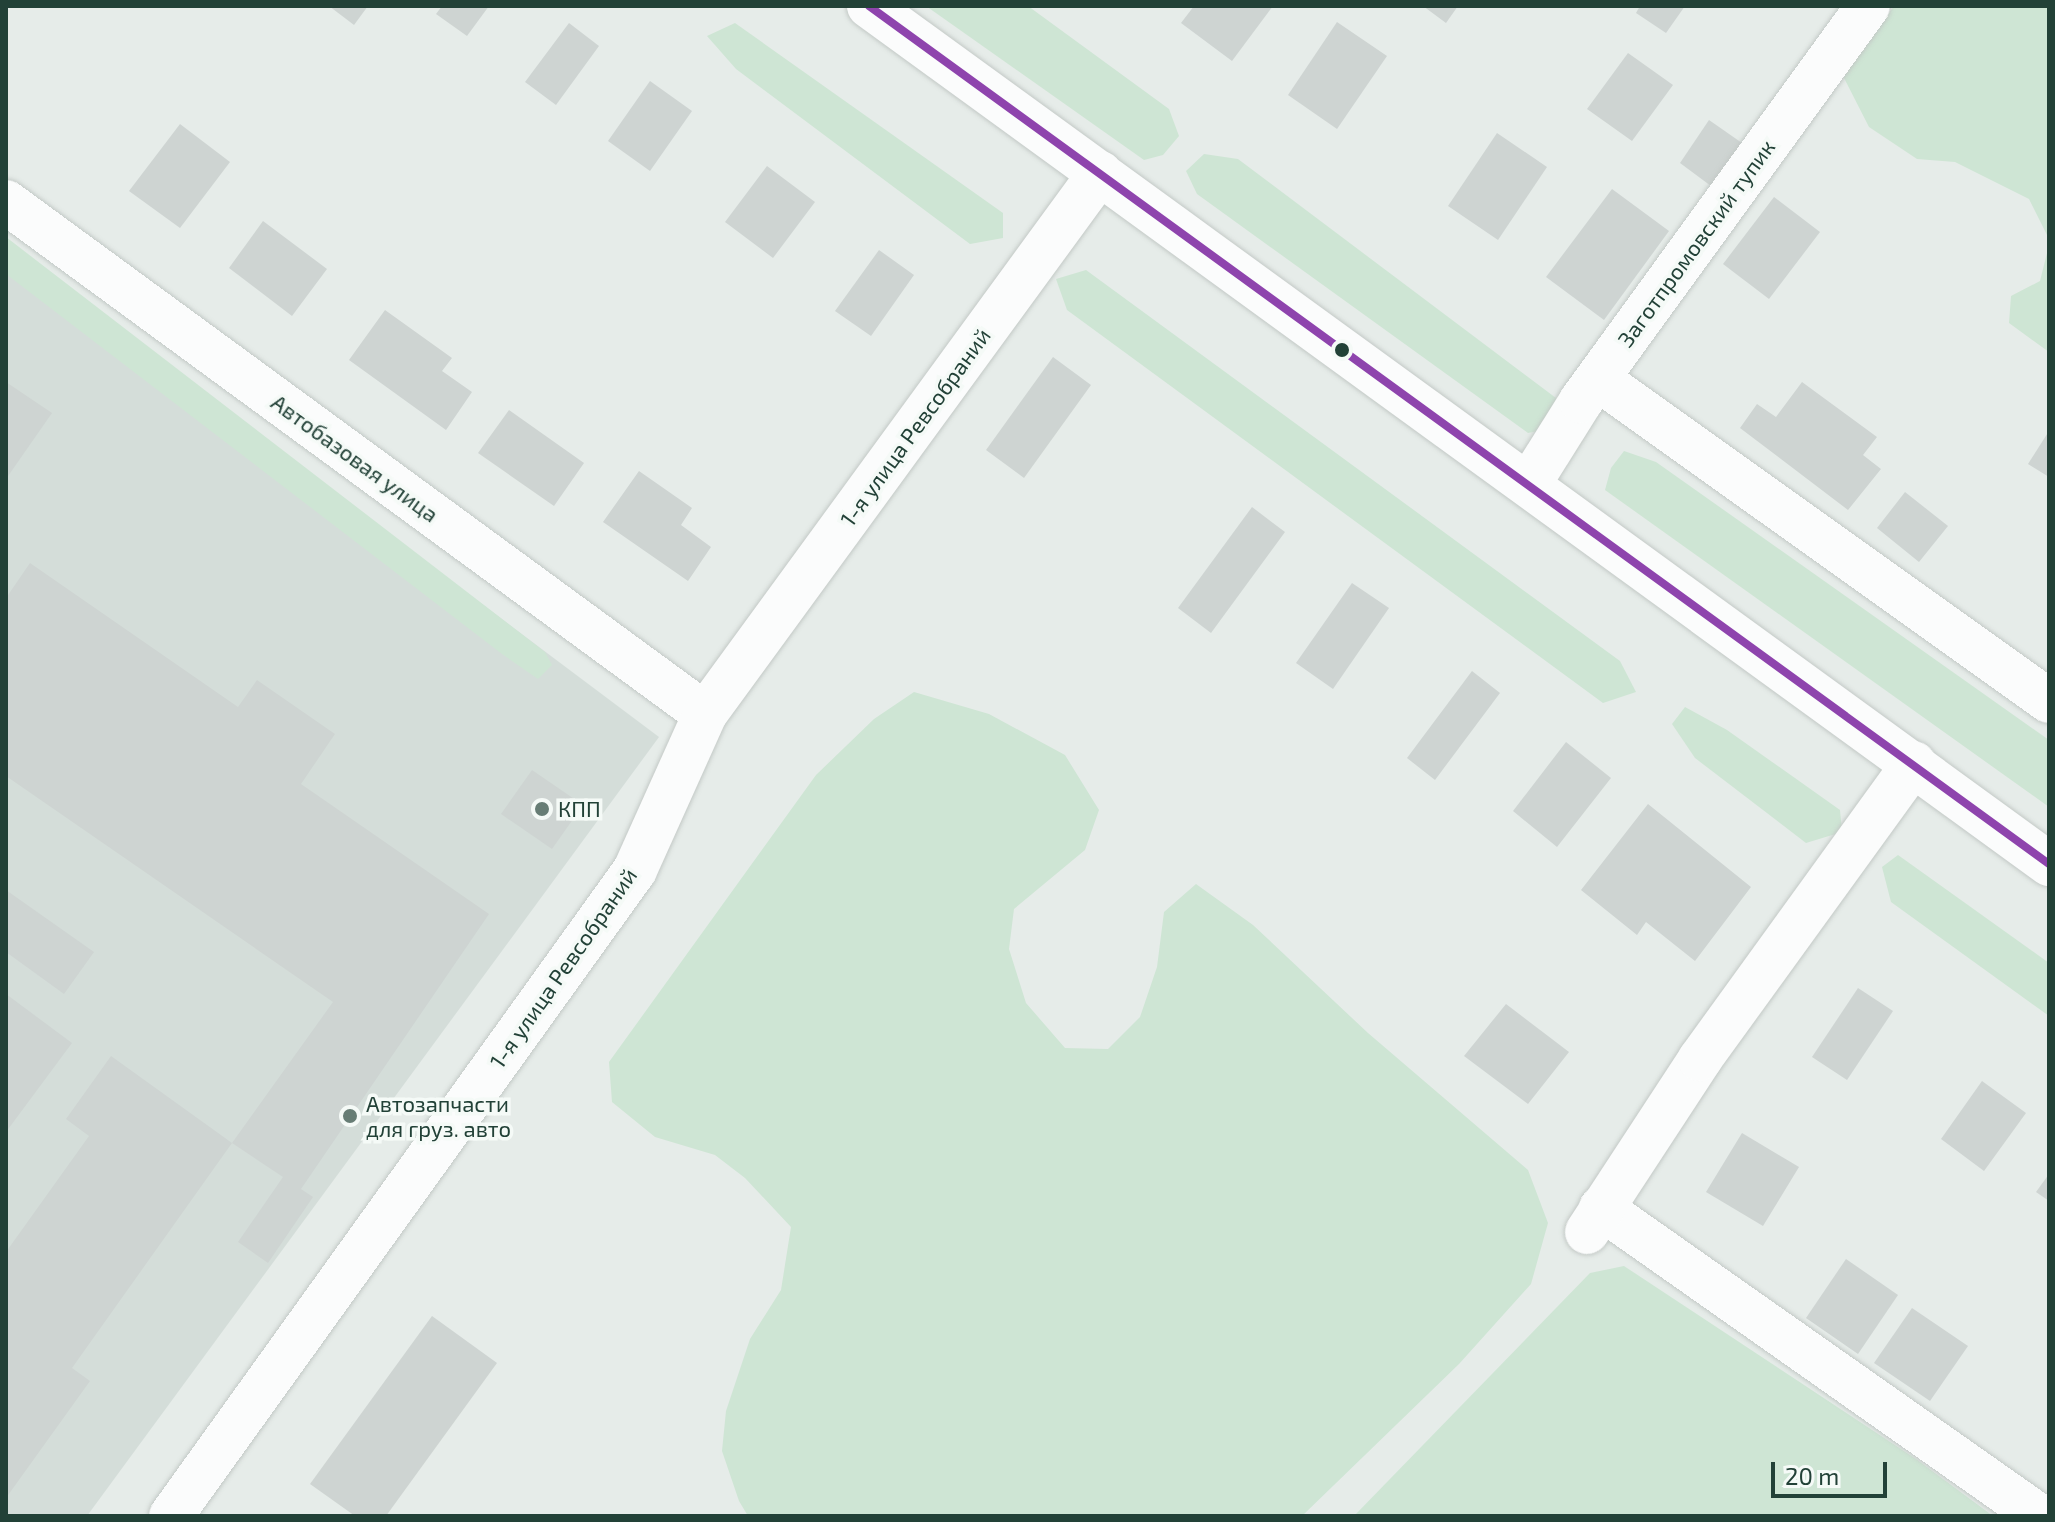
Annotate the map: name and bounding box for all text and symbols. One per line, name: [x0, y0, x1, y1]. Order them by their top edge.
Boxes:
street label: Заготпромовский тупик: [1612, 134, 1780, 352]
street label: 1-я улица Ревсобраний: [834, 323, 996, 531]
unlabelled marker: [1334, 342, 1350, 358]
street label: Автобазовая улица: [266, 389, 444, 527]
place label: КПП: [558, 796, 601, 822]
marker: КПП: [533, 800, 551, 818]
street label: 1-я улица Ревсобраний: [484, 863, 642, 1073]
place label: Автозапчасти для груз. авто: [366, 1090, 511, 1142]
marker: Автозапчасти для груз. авто: [341, 1107, 359, 1125]
scale bar: [1775, 1446, 1891, 1496]
text: 20 m: [1785, 1461, 1839, 1490]

